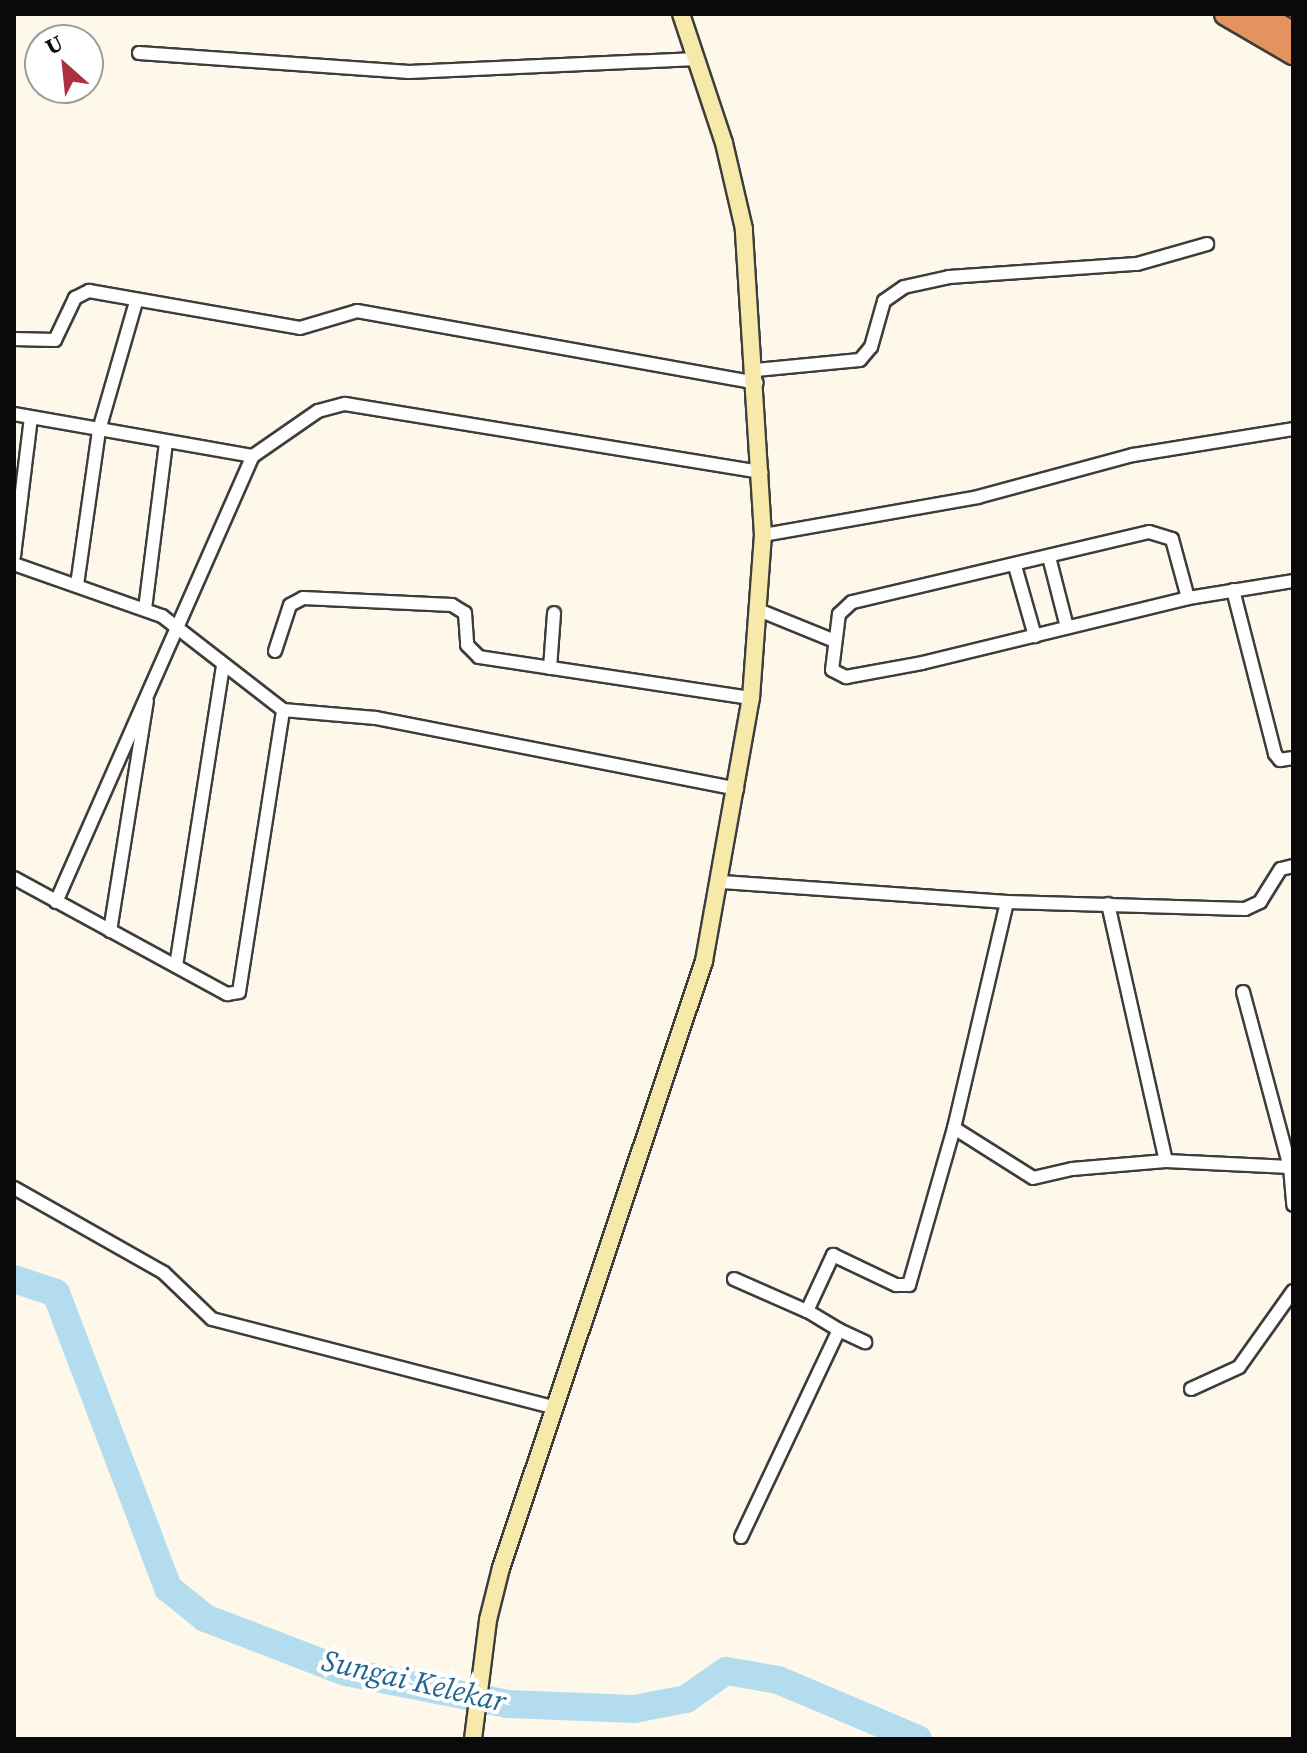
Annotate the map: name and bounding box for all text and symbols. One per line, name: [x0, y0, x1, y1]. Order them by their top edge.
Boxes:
north arrow: [24, 24, 104, 104]
text: U: [40, 27, 68, 61]
water label: Sungai Kelekar: [319, 1642, 509, 1720]

